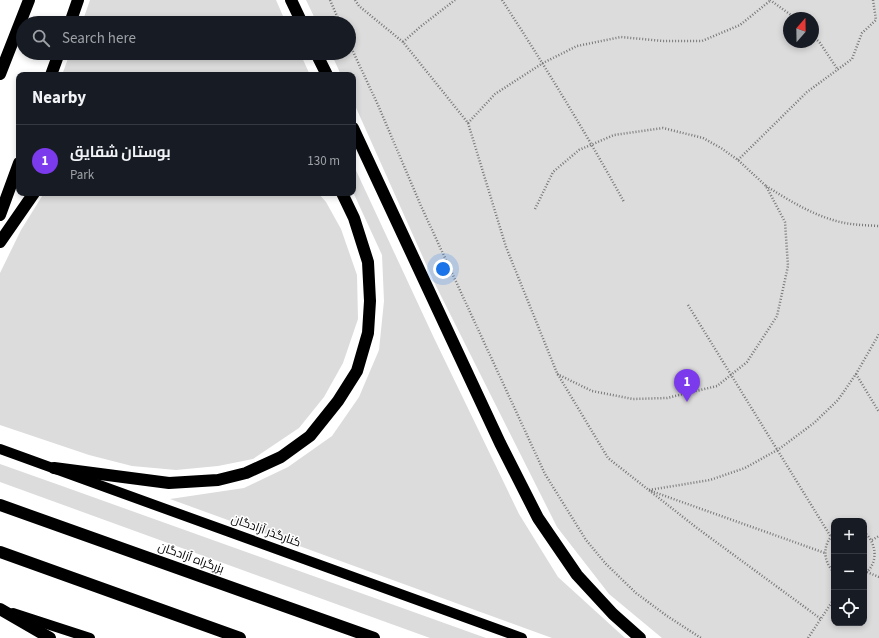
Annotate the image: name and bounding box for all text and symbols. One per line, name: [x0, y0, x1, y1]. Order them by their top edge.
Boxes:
north arrow: [783, 12, 819, 48]
search box: [16, 16, 356, 60]
icon: search: [30, 27, 52, 49]
text: Search here: [62, 28, 136, 49]
text: Nearby: [32, 86, 86, 110]
text: بوستان شقایق: [70, 142, 171, 163]
text: 1: [42, 152, 48, 170]
text: 130 m: [307, 152, 340, 170]
text: Park: [70, 166, 94, 184]
your location: [433, 259, 453, 279]
pin: 1: [674, 369, 700, 402]
street label: کنارگذر آزادگان: [229, 511, 303, 551]
map controls: [831, 518, 867, 626]
button: +: [831, 518, 867, 554]
street label: بزرگراه آزادگان: [156, 538, 226, 578]
button: −: [831, 554, 867, 590]
button: locate: [831, 590, 867, 626]

